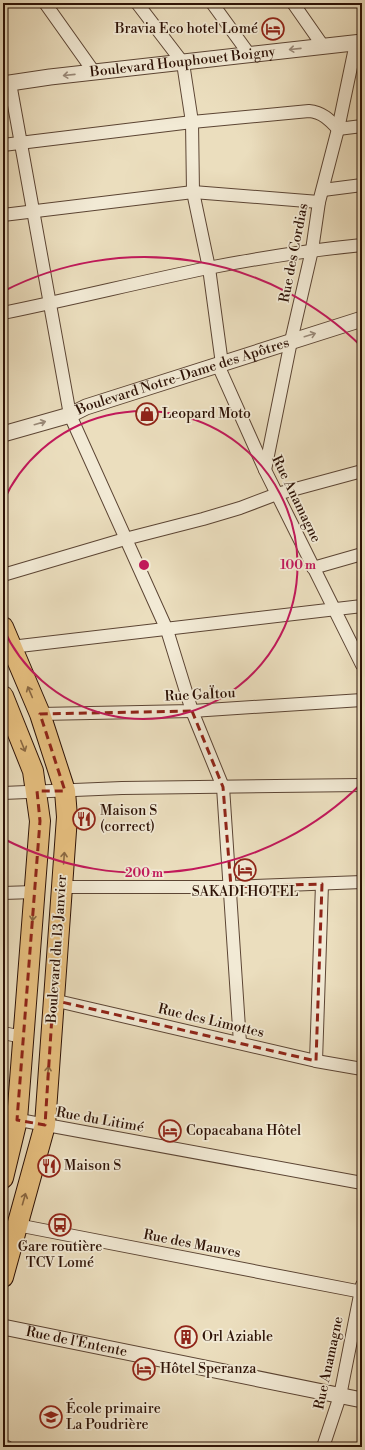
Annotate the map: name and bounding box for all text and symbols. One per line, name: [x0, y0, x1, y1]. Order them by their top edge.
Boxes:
hotel icon: Bravia Eco hotel Lomé: [260, 16, 286, 42]
place label: Bravia Eco hotel Lomé: [114, 20, 258, 38]
street label: Boulevard Houphouet Boigny: [88, 43, 277, 82]
one-way arrow: [289, 46, 302, 53]
one-way arrow: [63, 71, 76, 79]
street label: Rue des Cordias: [276, 202, 312, 304]
one-way arrow: [304, 331, 317, 338]
street label: Boulevard Notre-Dame des Apôtres: [72, 334, 292, 420]
shop icon: Leopard Moto: [134, 401, 160, 427]
place label: Leopard Moto: [162, 405, 251, 423]
one-way arrow: [34, 419, 47, 426]
street label: Rue Anamagne: [267, 453, 325, 545]
centre of rings: [137, 558, 151, 572]
text: 100 m: [280, 558, 316, 573]
street label: Rue GaÏtou: [164, 683, 236, 706]
one-way arrow: [26, 687, 34, 699]
one-way arrow: [20, 739, 27, 751]
place label: Maison S (correct): [100, 802, 157, 836]
restaurant icon: Maison S (correct): [71, 806, 97, 832]
one-way arrow: [60, 852, 67, 865]
hotel icon: SAKADI HOTEL: [232, 857, 258, 883]
text: 200 m: [125, 866, 163, 881]
street label: Boulevard du 13 Janvier: [43, 874, 71, 1025]
place label: SAKADI HOTEL: [192, 883, 298, 901]
one-way arrow: [29, 908, 36, 921]
street label: Rue des Limottes: [156, 1000, 266, 1042]
one-way arrow: [45, 1065, 52, 1078]
street label: Rue du Litimé: [55, 1103, 145, 1137]
hotel icon: Copacabana Hôtel: [157, 1118, 183, 1144]
place label: Copacabana Hôtel: [186, 1122, 301, 1140]
restaurant icon: Maison S: [36, 1153, 62, 1179]
place label: Maison S: [64, 1157, 121, 1175]
one-way arrow: [21, 1192, 28, 1205]
bus stop icon: Gare routière TCV Lomé: [47, 1212, 73, 1238]
street label: Rue des Mauves: [142, 1226, 242, 1262]
place label: Gare routière TCV Lomé: [18, 1238, 102, 1272]
street label: Rue Anamagne: [310, 1315, 348, 1411]
street label: Rue de l'Entente: [24, 1323, 129, 1361]
building icon: Orl Aziable: [173, 1324, 199, 1350]
place label: Orl Aziable: [202, 1328, 273, 1346]
hotel icon: Hôtel Speranza: [131, 1356, 157, 1382]
place label: Hôtel Speranza: [160, 1360, 257, 1378]
place label: École primaire La Poudrière: [66, 1398, 161, 1434]
school or university icon: École primaire La Poudrière: [38, 1404, 64, 1430]

